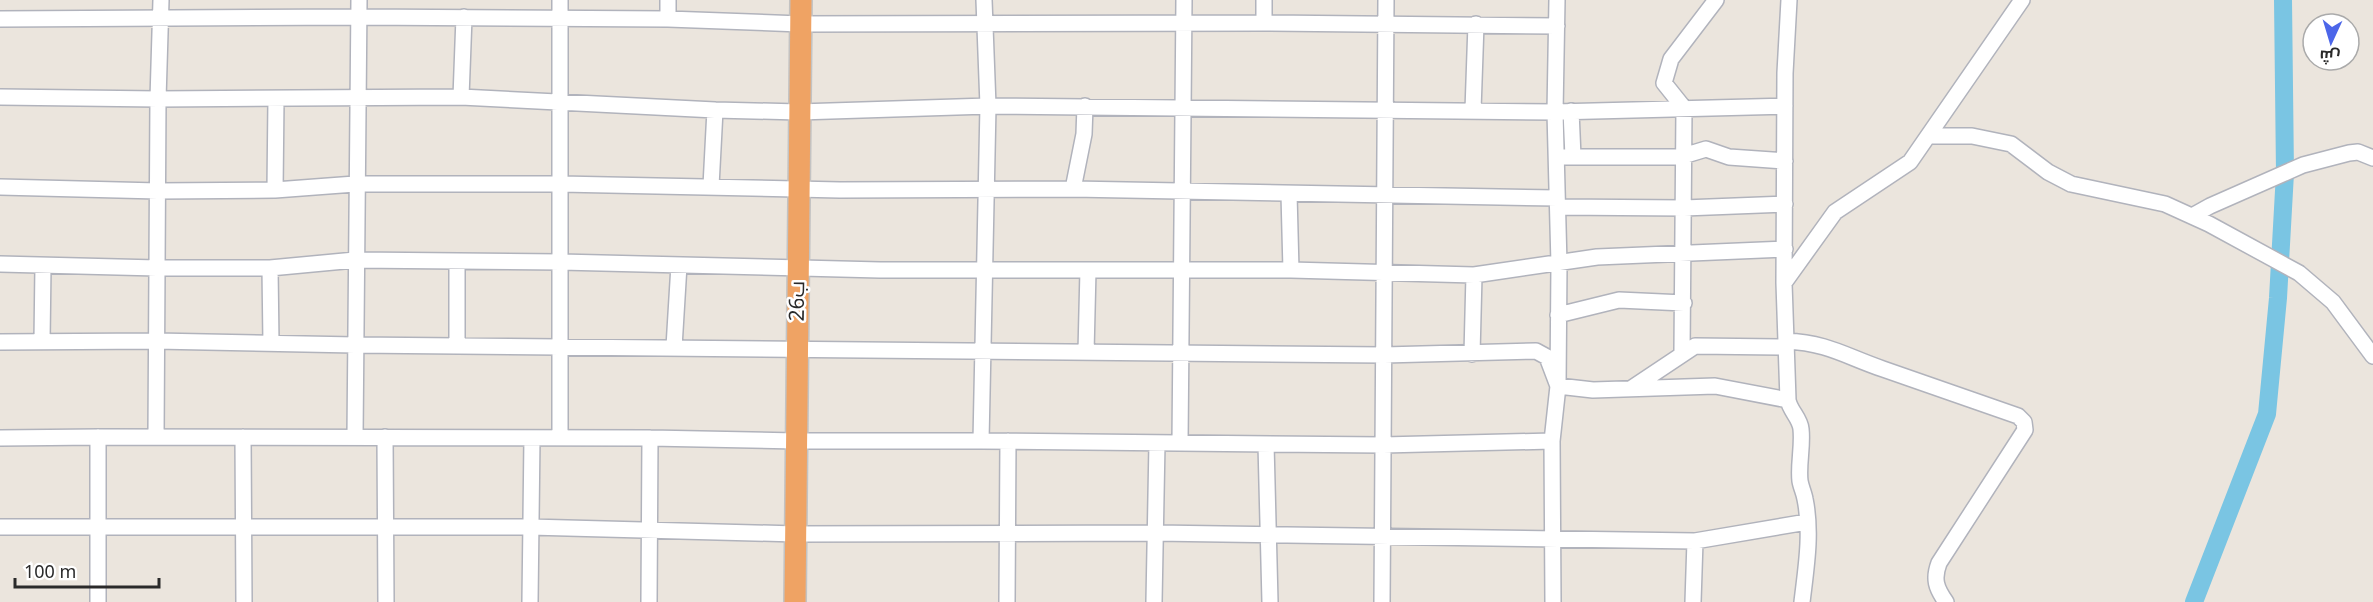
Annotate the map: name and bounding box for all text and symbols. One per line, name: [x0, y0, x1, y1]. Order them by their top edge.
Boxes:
north arrow: [2301, 12, 2361, 72]
text: ش: [2319, 45, 2341, 69]
street label: 26ب: [782, 280, 810, 322]
scale bar: [15, 551, 159, 589]
text: 100 m: [24, 559, 76, 583]

